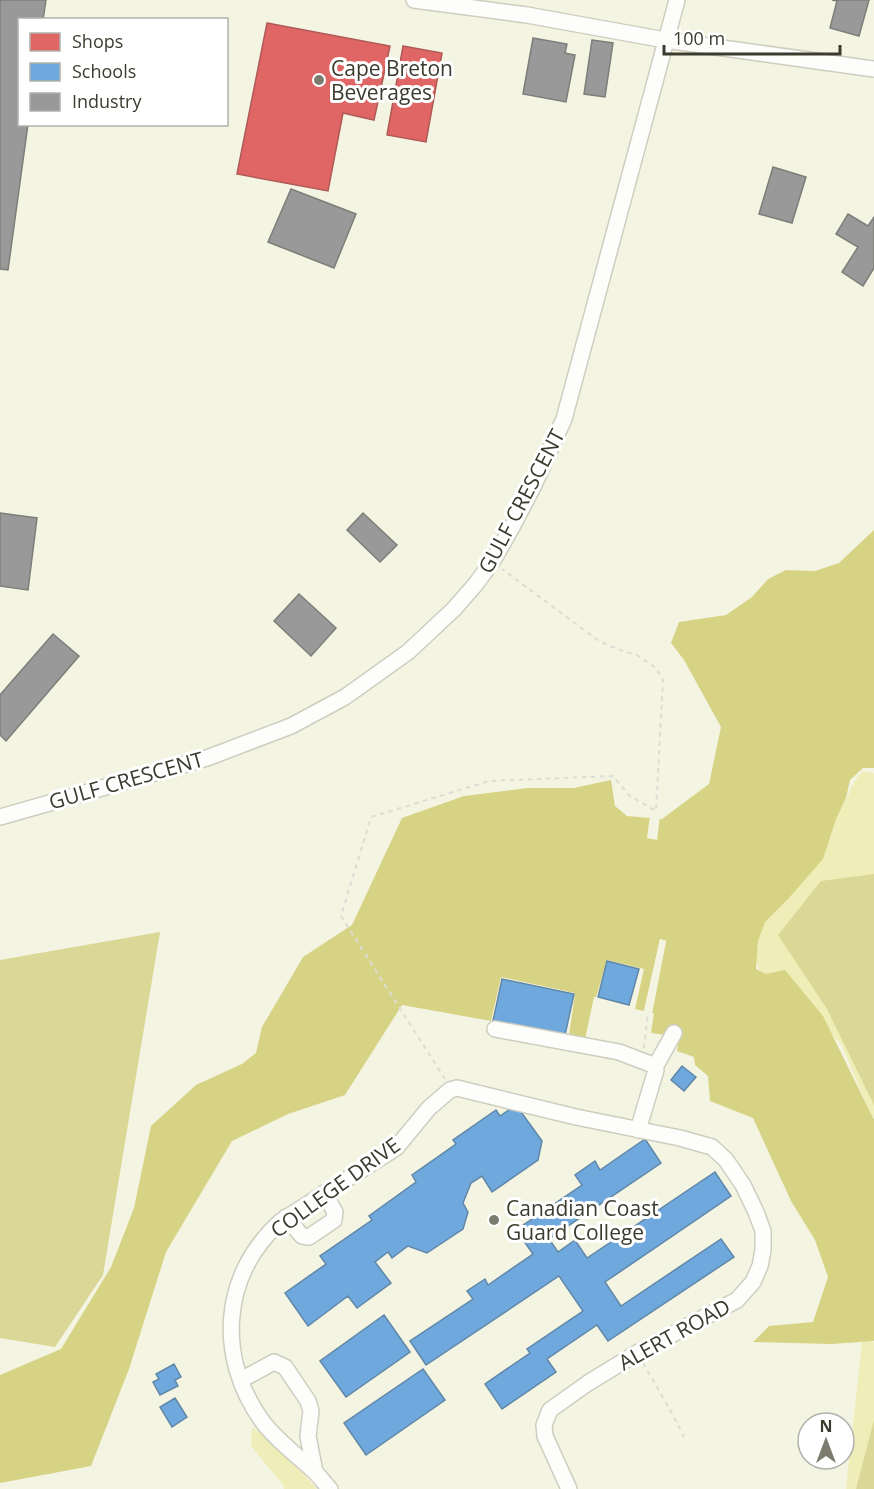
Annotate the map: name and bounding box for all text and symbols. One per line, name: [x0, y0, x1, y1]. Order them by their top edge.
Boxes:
legend: [18, 18, 228, 126]
scale bar: [664, 18, 840, 56]
text: 100 m: [673, 26, 725, 50]
text: Shops: [72, 29, 123, 53]
place label: Cape Breton Beverages: [331, 54, 453, 106]
text: Schools: [72, 59, 136, 83]
marker: Cape Breton Beverages: [312, 73, 326, 87]
text: Industry: [72, 89, 142, 113]
street label: GULF CRESCENT: [471, 424, 571, 578]
street label: GULF CRESCENT: [45, 744, 207, 815]
street label: COLLEGE DRIVE: [265, 1130, 405, 1244]
place label: Canadian Coast Guard College: [506, 1194, 659, 1246]
marker: Canadian Coast Guard College: [487, 1213, 501, 1227]
street label: ALERT ROAD: [613, 1292, 735, 1376]
north arrow: [796, 1411, 856, 1471]
text: N: [819, 1415, 833, 1437]

